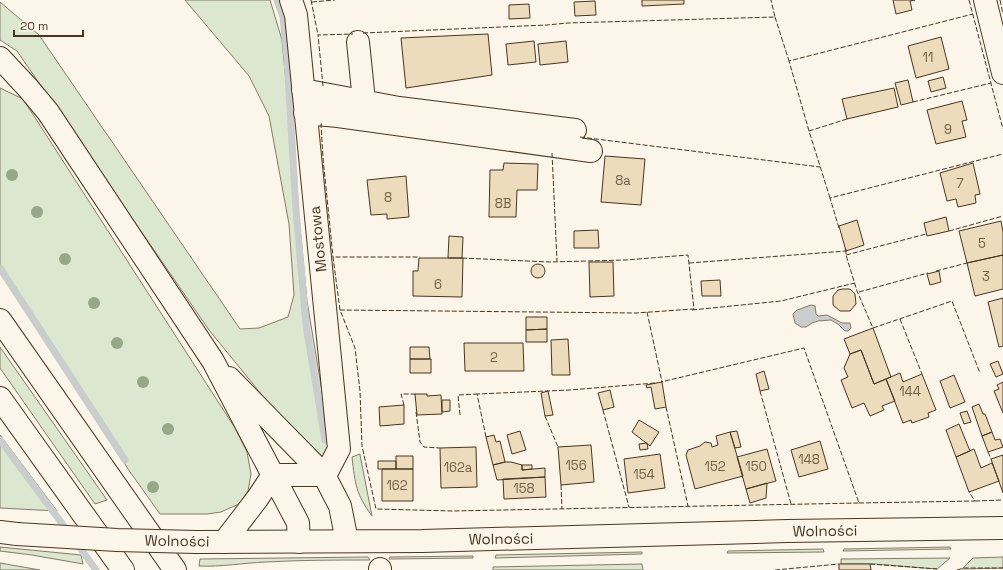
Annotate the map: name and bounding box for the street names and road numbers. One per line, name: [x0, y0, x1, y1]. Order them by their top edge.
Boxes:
street label: Mostowa: [305, 205, 330, 273]
street label: Wolności: [792, 520, 858, 541]
street label: Wolności: [468, 528, 534, 549]
street label: Wolności: [144, 530, 210, 551]

